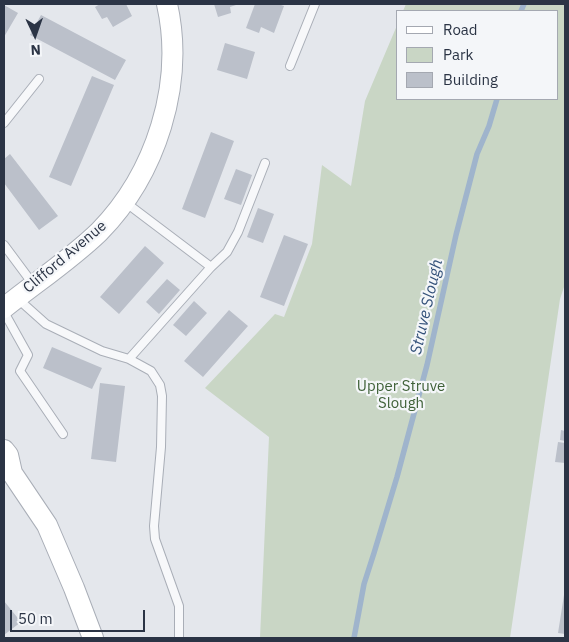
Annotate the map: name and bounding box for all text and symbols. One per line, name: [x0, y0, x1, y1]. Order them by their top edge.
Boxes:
north arrow: [10, 10, 60, 60]
legend: [396, 10, 559, 100]
text: Road: [443, 20, 478, 39]
text: N: [30, 41, 41, 59]
text: Park: [443, 45, 473, 64]
text: Building: [443, 70, 498, 89]
street label: Clifford Avenue: [20, 217, 110, 297]
water label: Struve Slough: [407, 258, 447, 356]
park label: Upper Struve Slough: [357, 378, 445, 413]
scale bar: [12, 600, 148, 632]
text: 50 m: [18, 609, 53, 628]

